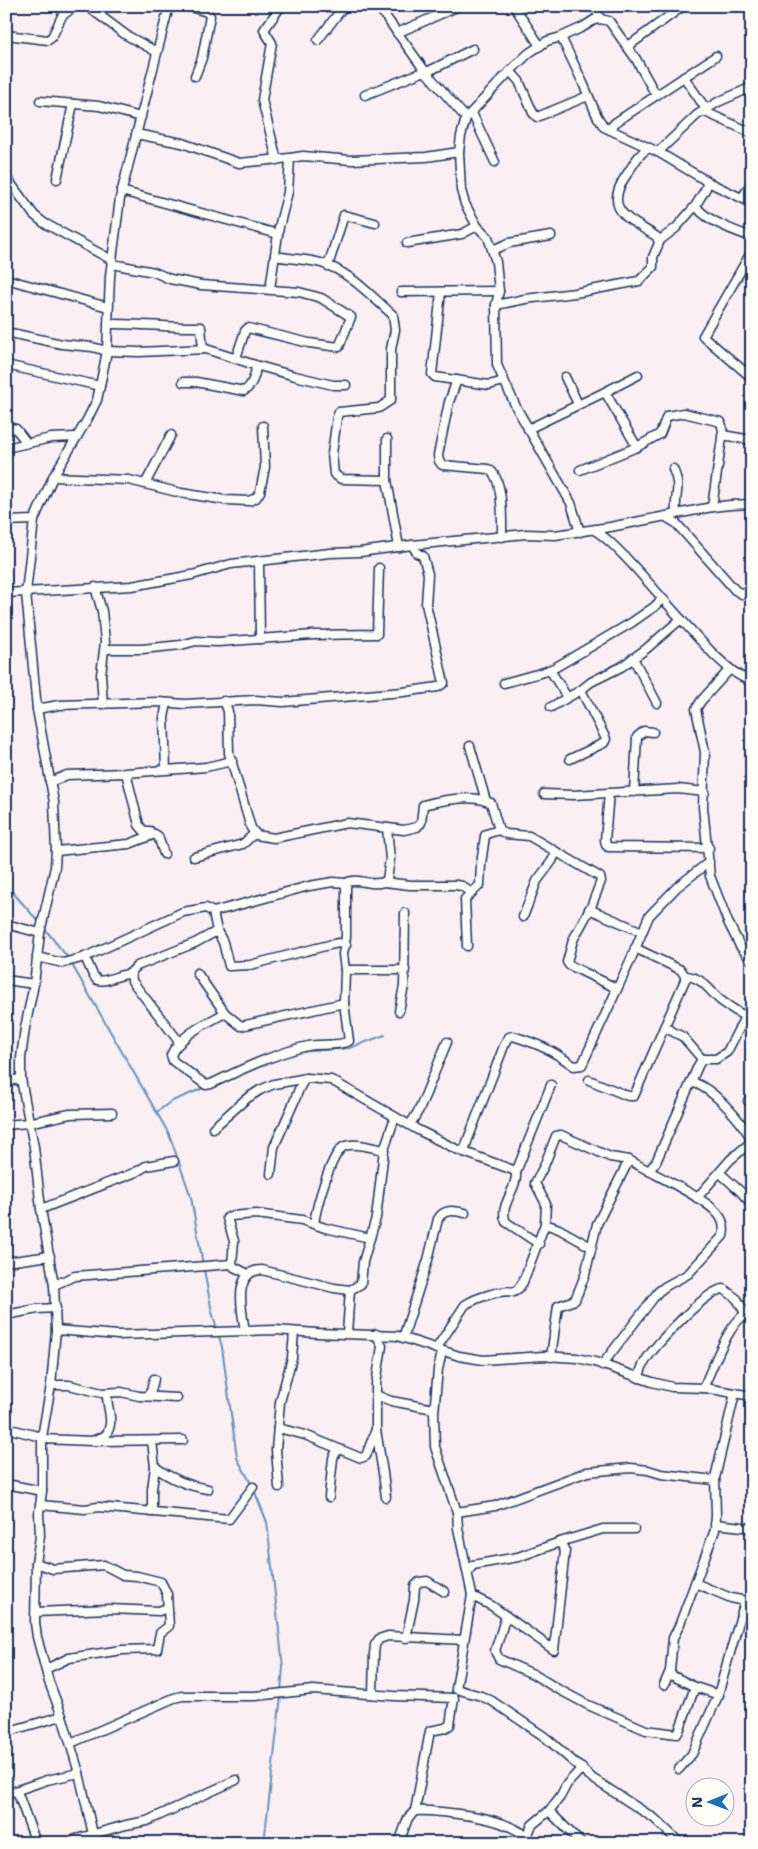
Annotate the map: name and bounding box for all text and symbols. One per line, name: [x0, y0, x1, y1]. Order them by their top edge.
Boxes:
north arrow: [686, 1776, 736, 1826]
text: N: [688, 1797, 706, 1808]

